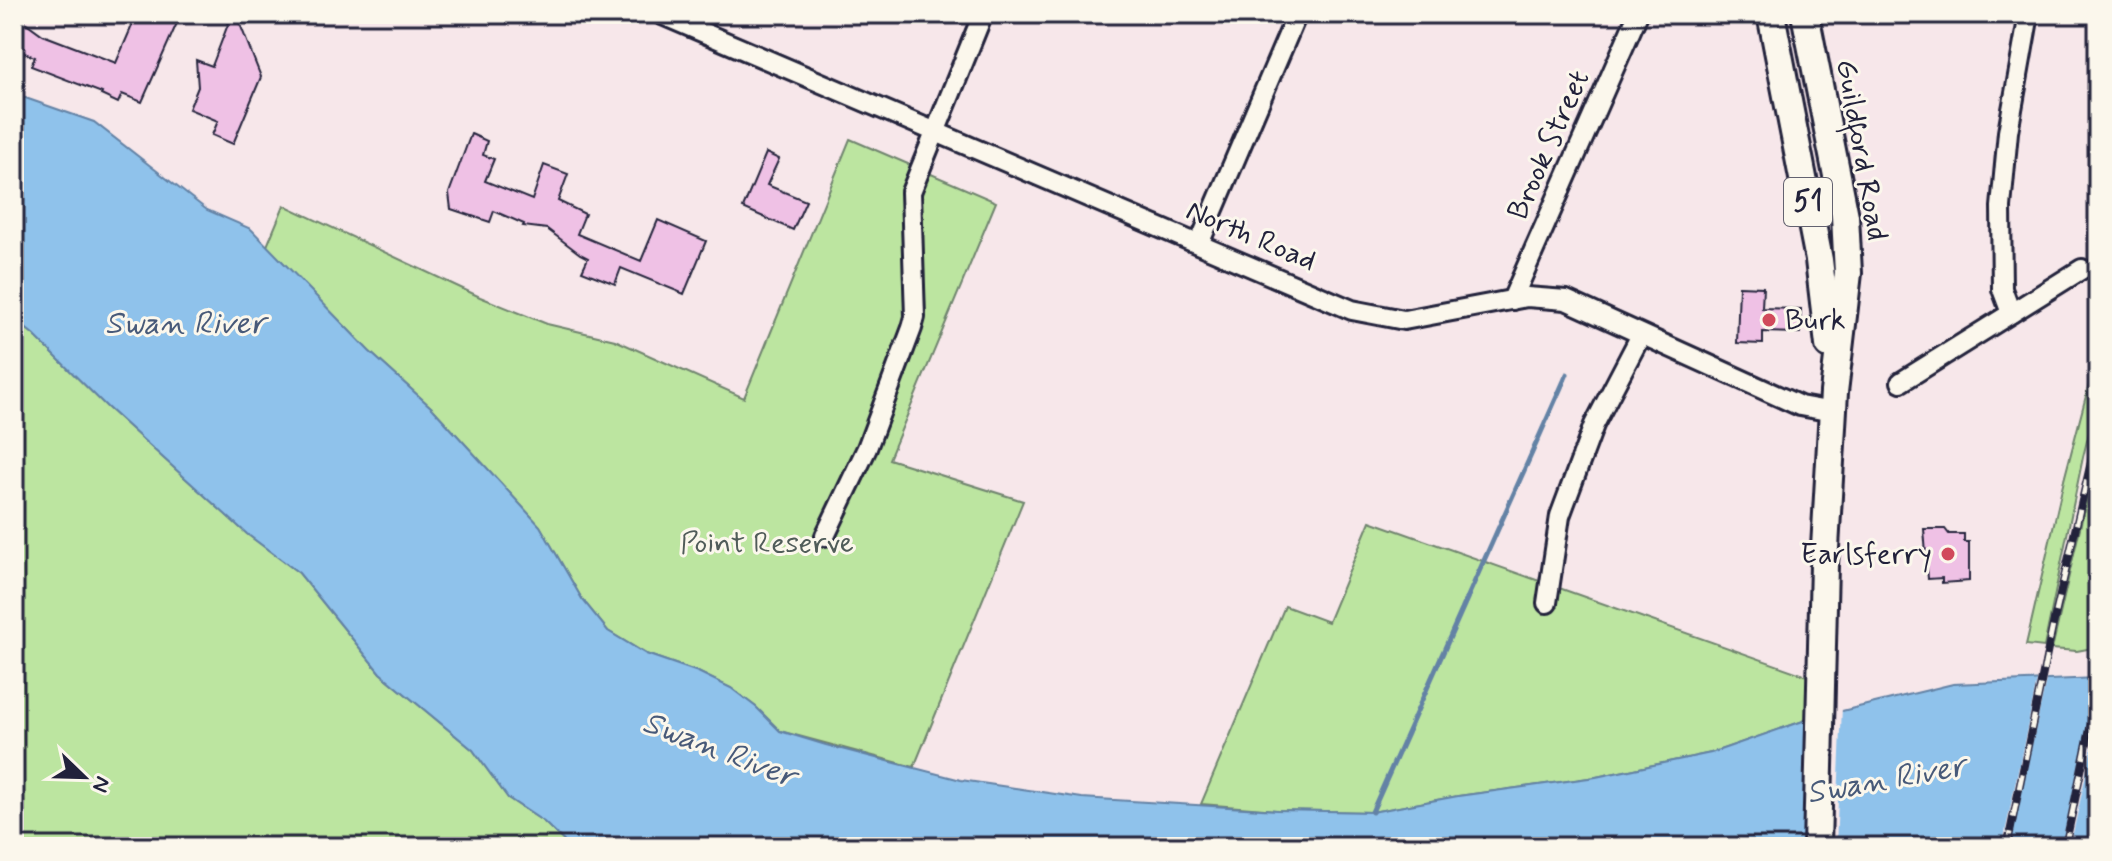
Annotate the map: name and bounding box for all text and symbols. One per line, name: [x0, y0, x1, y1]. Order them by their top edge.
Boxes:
street label: Guildford Road: [1824, 56, 1896, 244]
street label: Brook Street: [1499, 64, 1599, 226]
road number: 51: [1784, 178, 1832, 226]
street label: North Road: [1180, 191, 1322, 281]
place label: Burk: [1785, 301, 1846, 340]
water label: Swan River: [105, 303, 269, 345]
marker: Burk: [1760, 311, 1778, 329]
park label: Point Reserve: [680, 524, 854, 563]
place label: Earlsferry: [1800, 535, 1932, 574]
marker: Earlsferry: [1939, 545, 1957, 563]
water label: Swan River: [637, 702, 805, 800]
north arrow: [44, 737, 124, 817]
water label: Swan River: [1803, 745, 1973, 815]
text: N: [85, 772, 116, 796]

